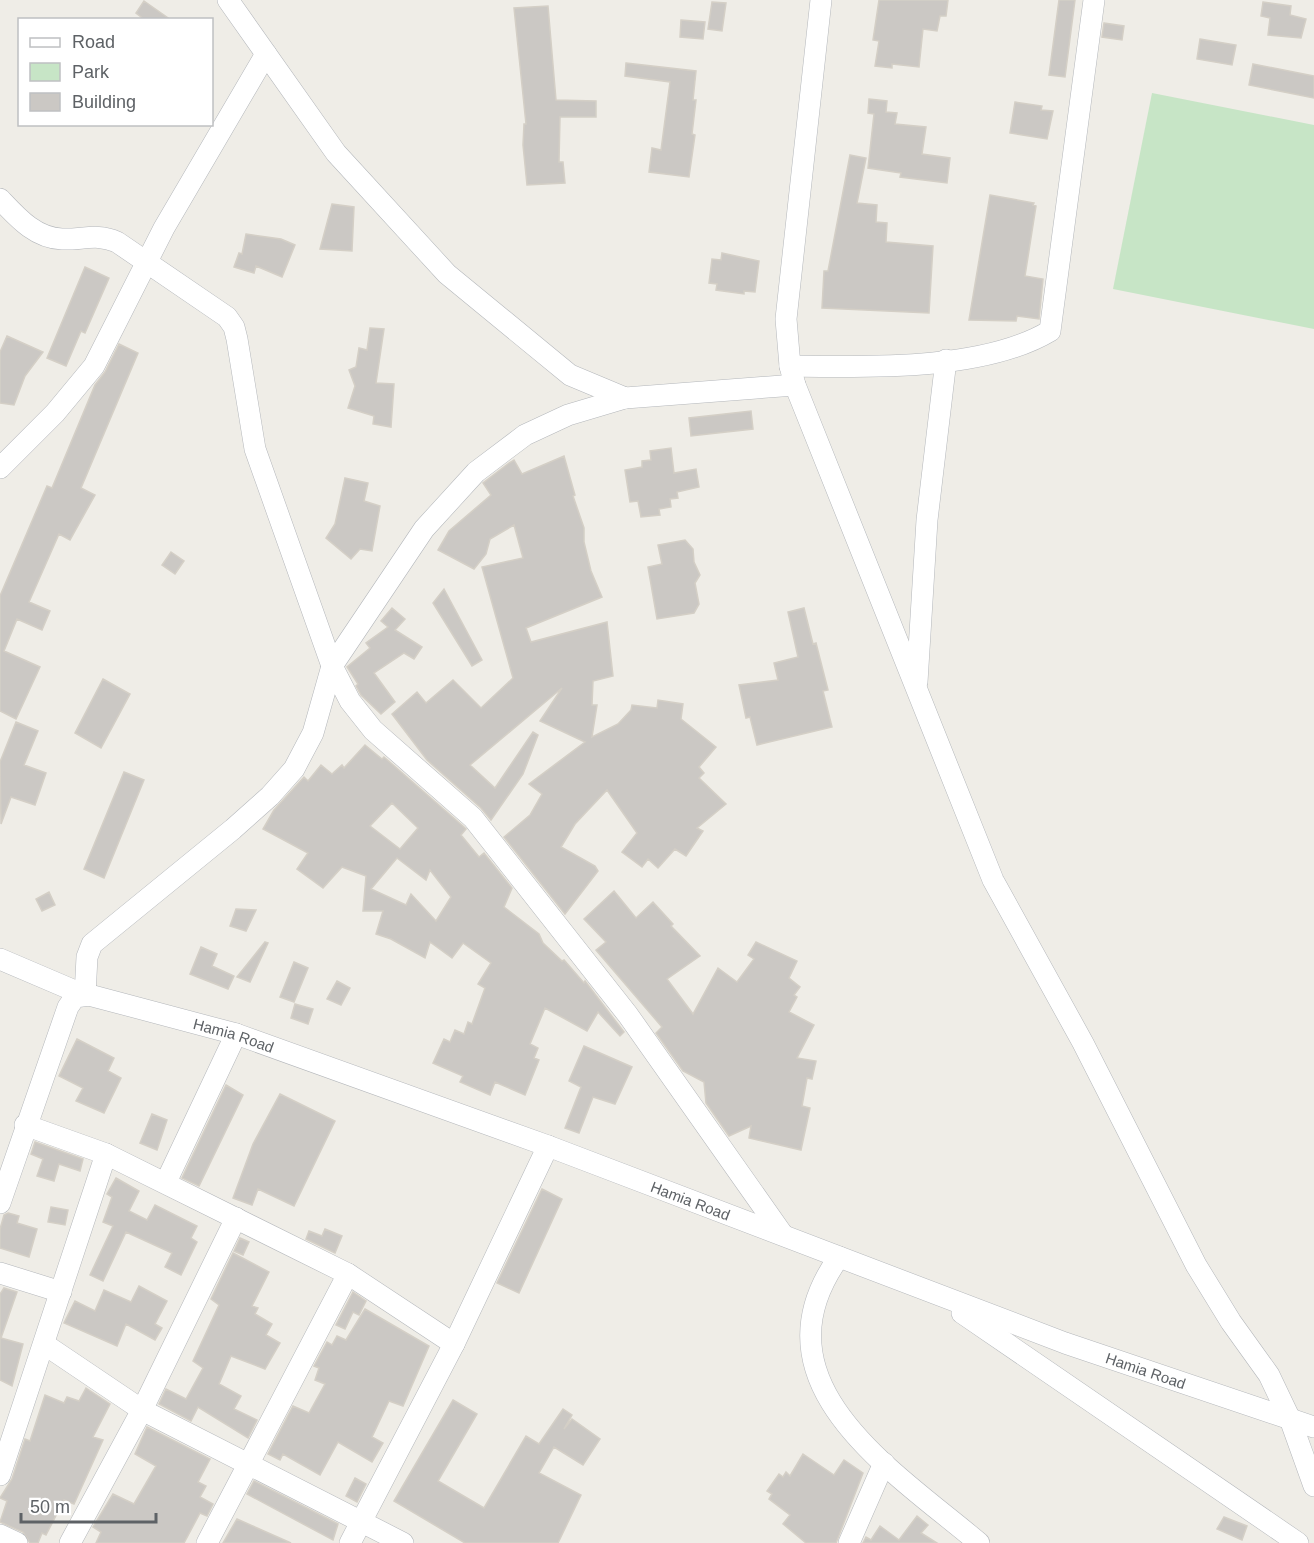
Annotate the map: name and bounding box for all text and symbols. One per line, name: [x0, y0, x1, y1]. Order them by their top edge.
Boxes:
legend: [18, 18, 213, 126]
text: Road: [72, 32, 115, 52]
text: Park: [72, 62, 110, 82]
text: Building: [72, 92, 136, 112]
street label: Hamia Road: [192, 1015, 276, 1055]
street label: Hamia Road: [649, 1178, 733, 1223]
street label: Hamia Road: [1104, 1349, 1188, 1392]
scale bar: [21, 1486, 156, 1524]
text: 50 m: [30, 1497, 70, 1517]

